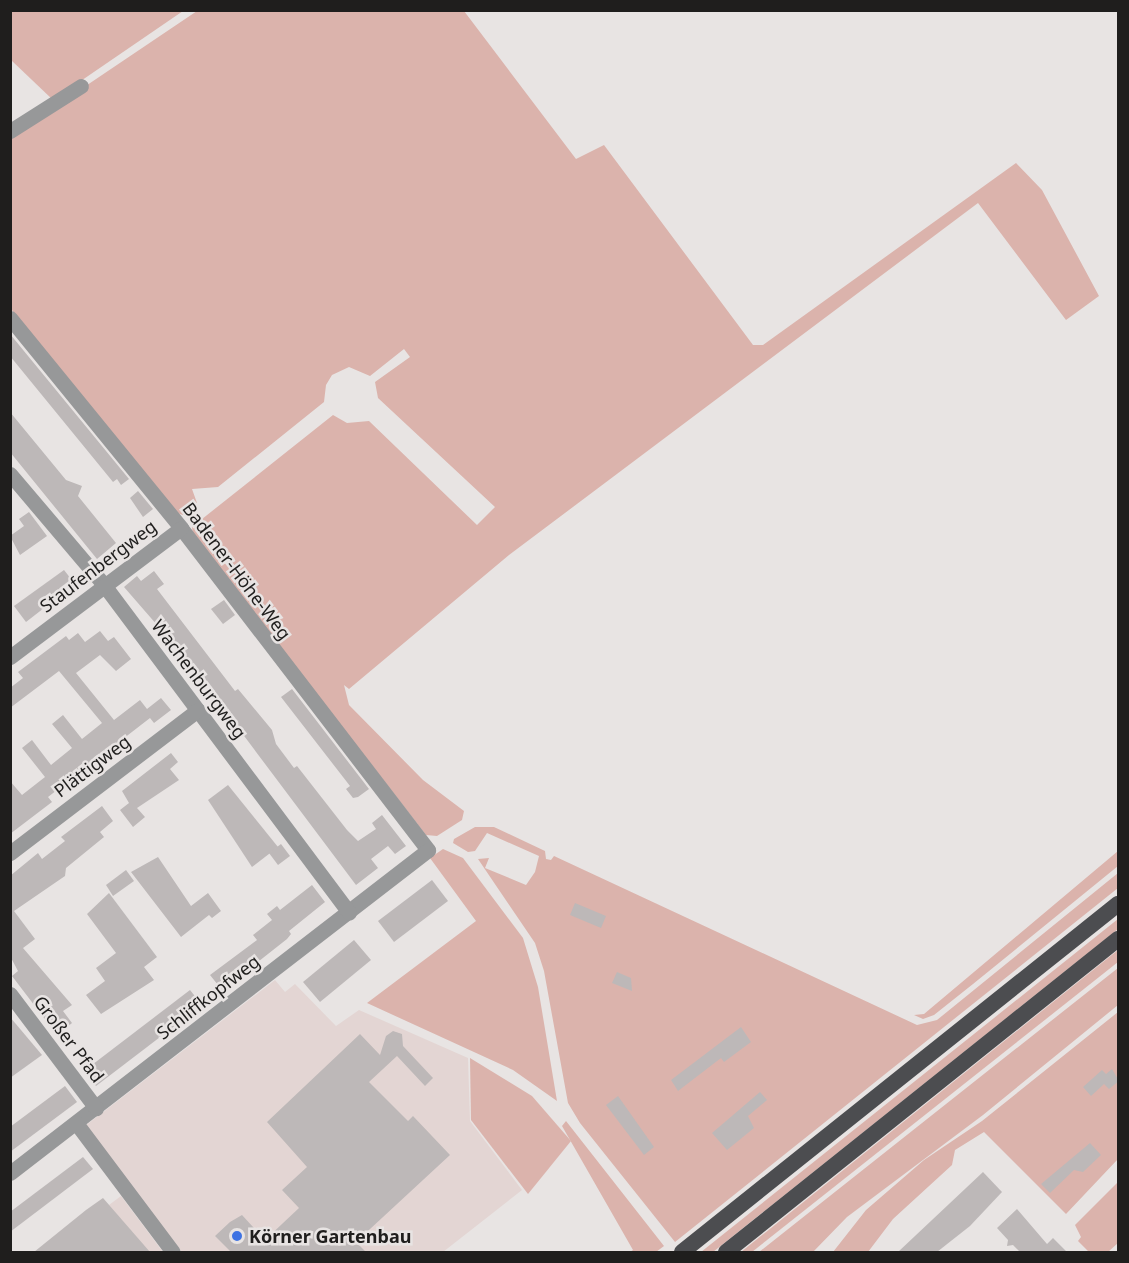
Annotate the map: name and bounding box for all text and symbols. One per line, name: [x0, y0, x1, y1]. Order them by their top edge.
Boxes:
street label: Badener-Höhe-Weg: [178, 498, 296, 644]
street label: Staufenbergweg: [36, 515, 160, 617]
street label: Wachenburgweg: [147, 615, 251, 743]
street label: Plättigweg: [50, 730, 134, 802]
street label: Schliffkopfweg: [152, 950, 264, 1044]
street label: Großer Pfad: [29, 991, 109, 1087]
place label: Körner Gartenbau: [249, 1225, 411, 1247]
marker: Körner Gartenbau: [230, 1229, 244, 1243]

